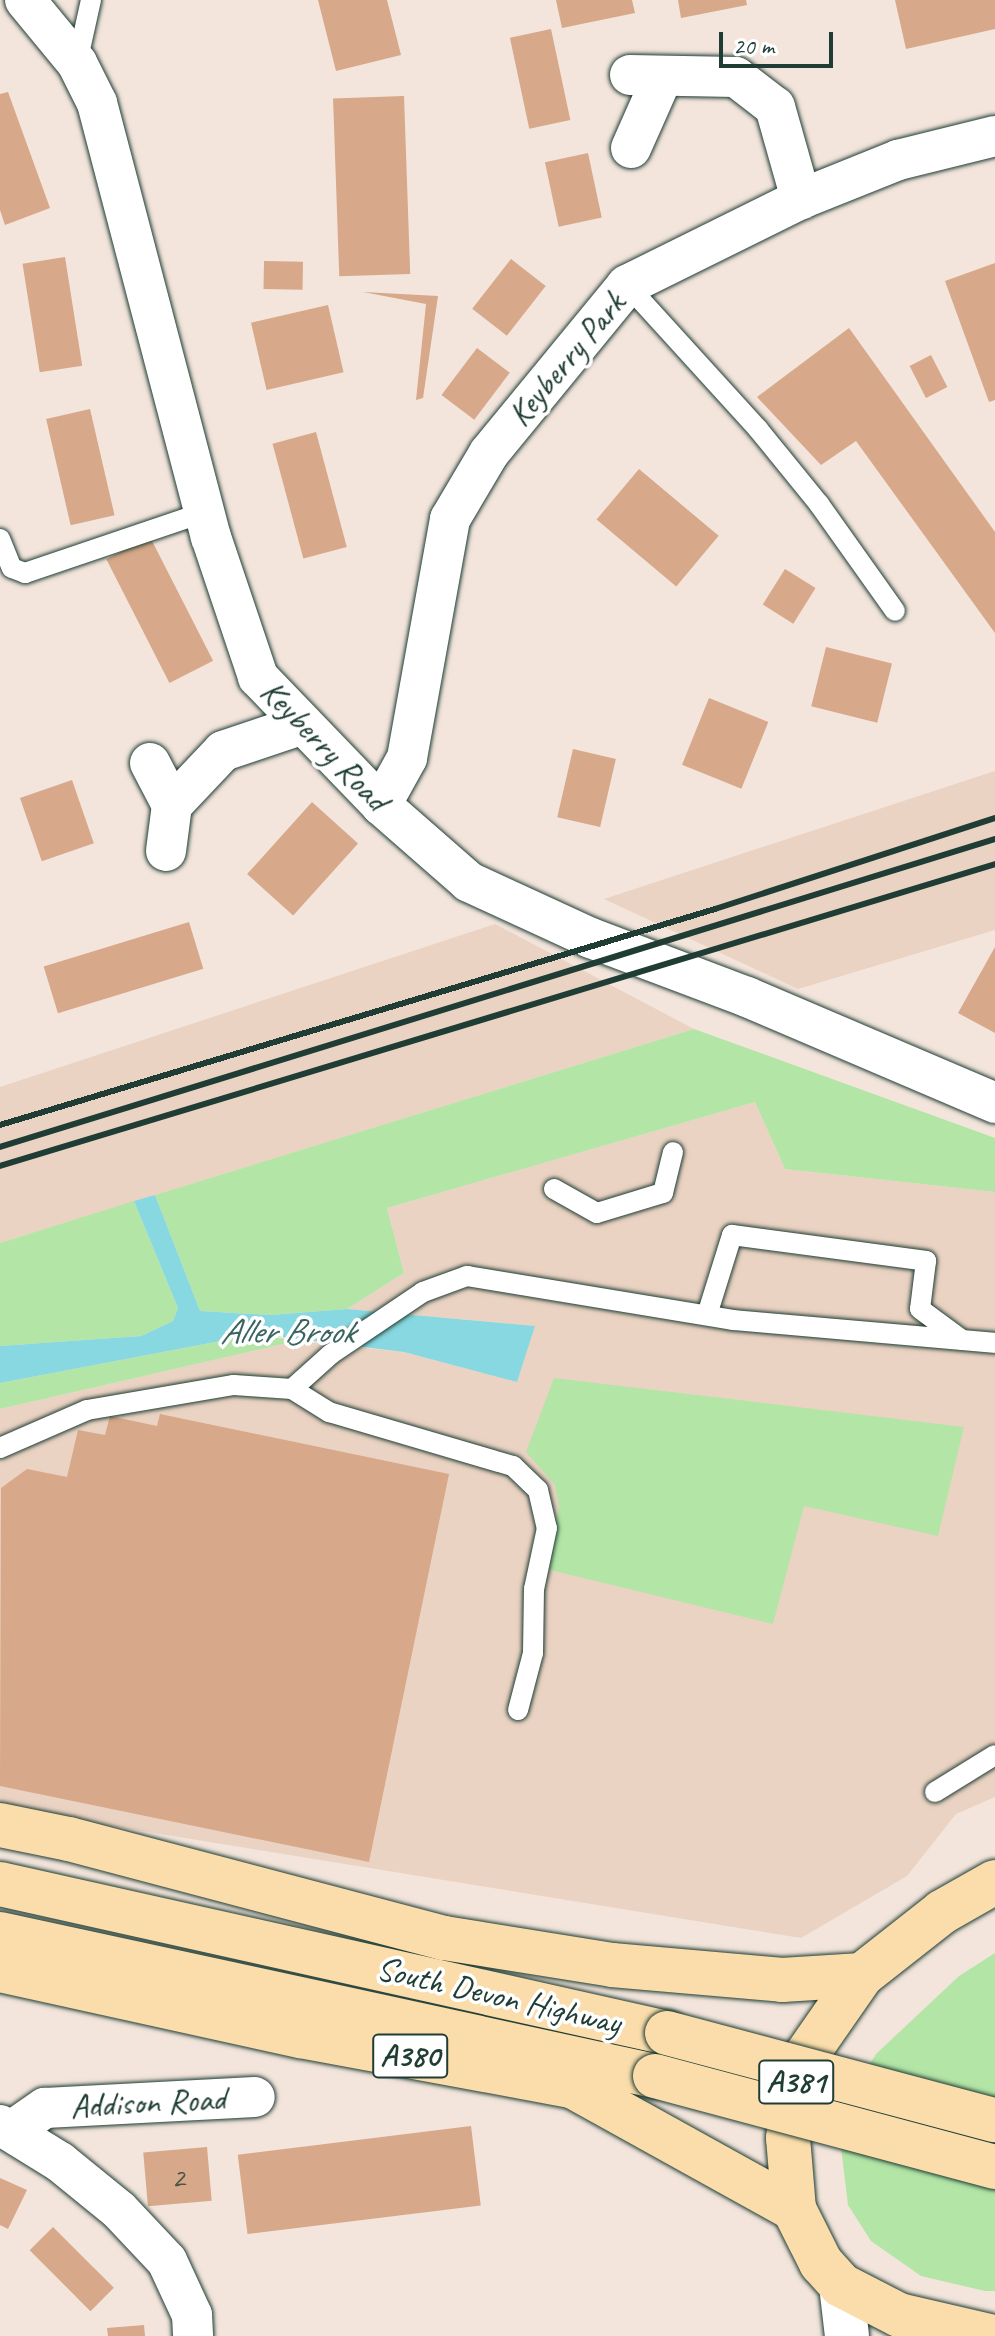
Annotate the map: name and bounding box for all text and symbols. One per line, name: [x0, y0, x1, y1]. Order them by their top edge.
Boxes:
scale bar: [723, 16, 837, 66]
text: 20 m: [733, 31, 774, 61]
street label: Keyberry Park: [498, 284, 634, 434]
street label: Keyberry Road: [253, 671, 397, 819]
water label: Aller Brook: [220, 1310, 354, 1354]
street label: South Devon Highway: [373, 1947, 625, 2043]
road number: A380: [372, 2028, 448, 2084]
road number: A381: [758, 2054, 834, 2110]
street label: Addison Road: [70, 2078, 226, 2126]
house number: 2: [171, 2159, 185, 2195]

